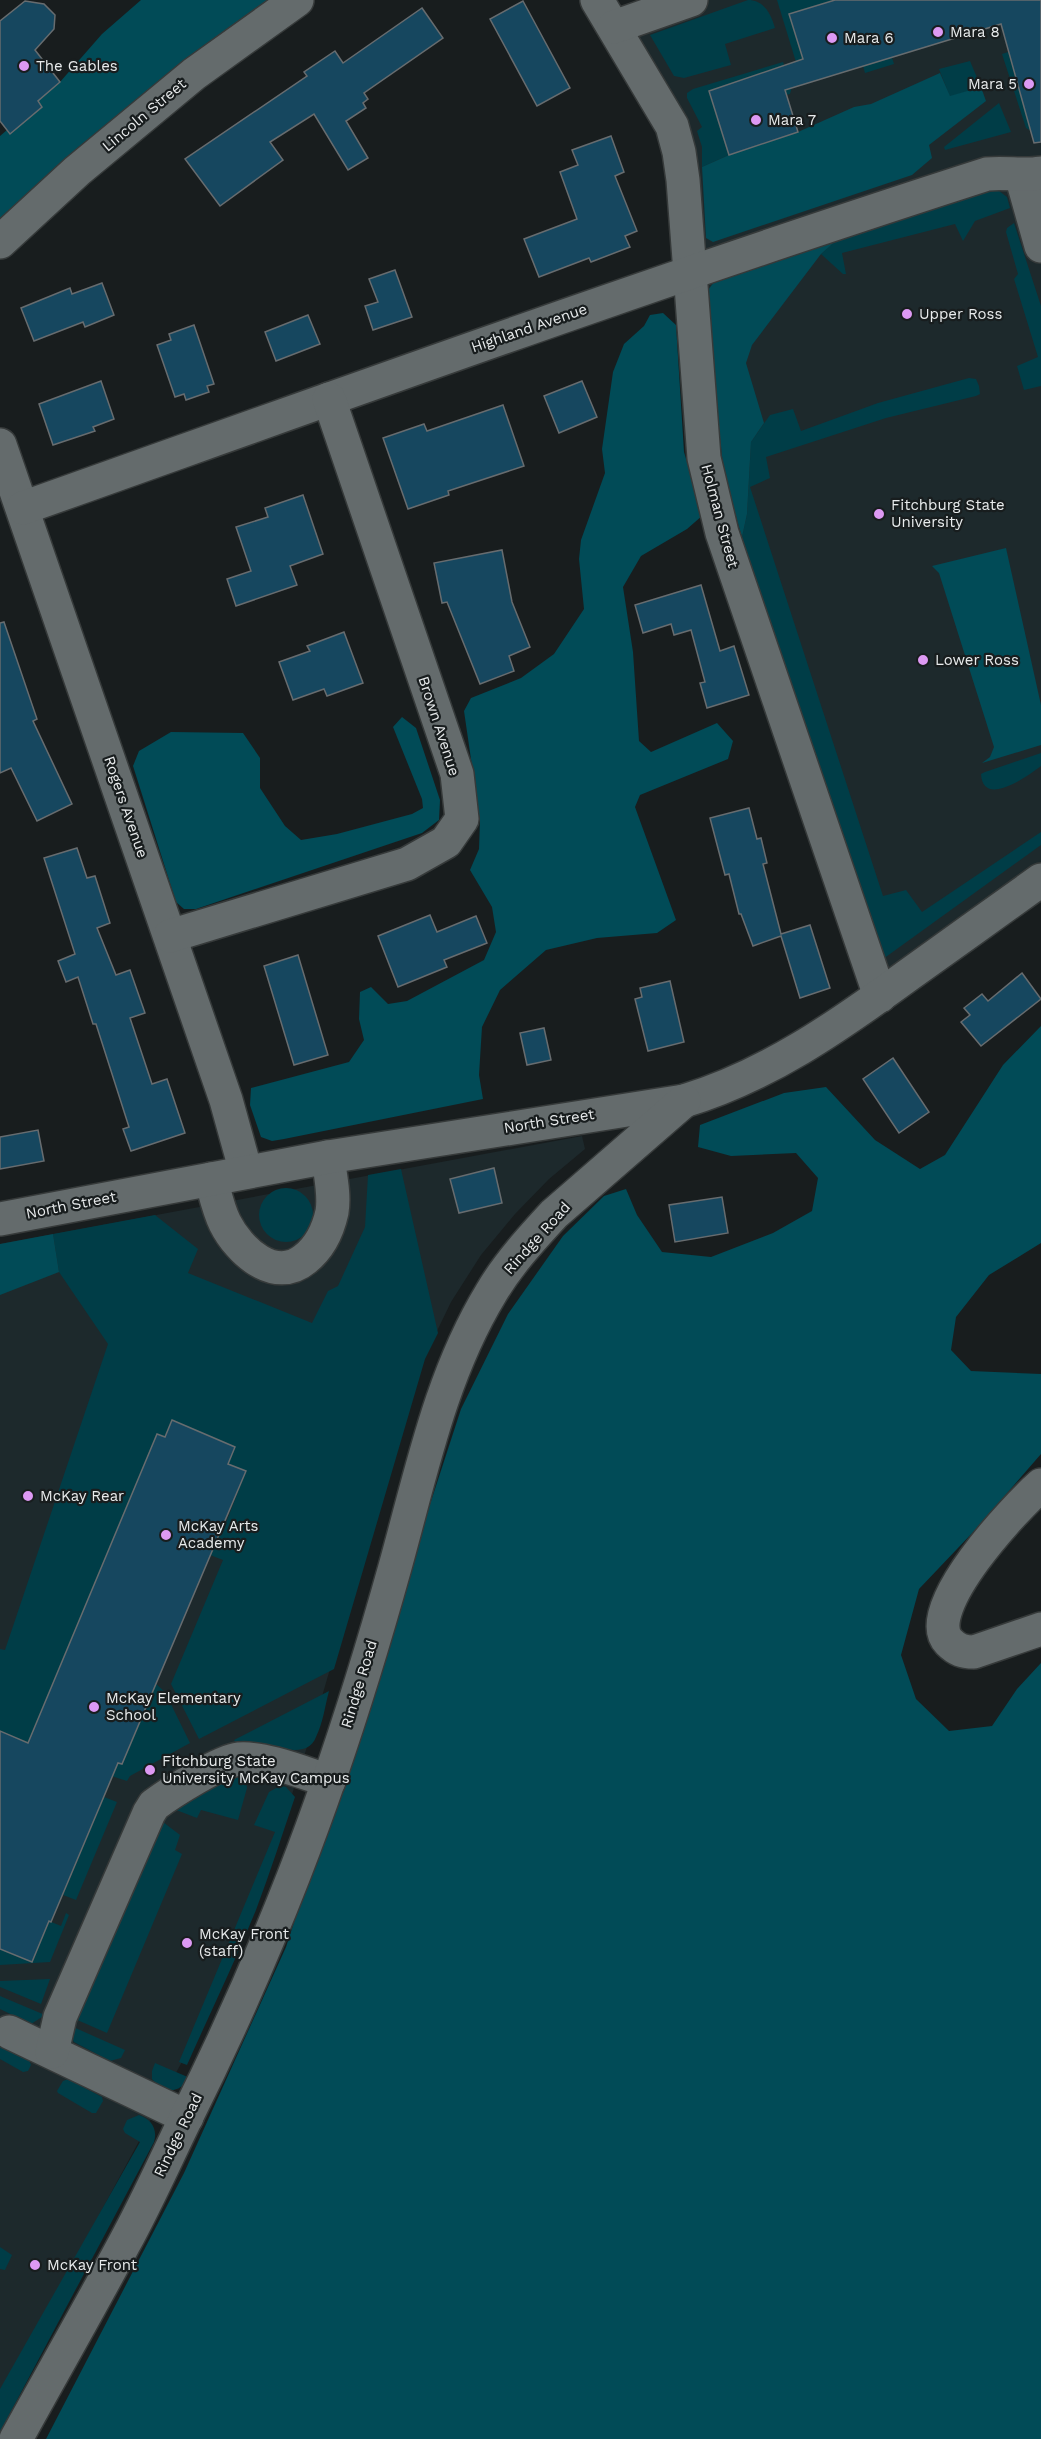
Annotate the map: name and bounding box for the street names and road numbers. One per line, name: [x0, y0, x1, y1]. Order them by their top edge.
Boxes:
street label: Lincoln Street: [98, 74, 190, 155]
street label: Highland Avenue: [469, 300, 589, 356]
street label: Holman Street: [697, 462, 743, 571]
street label: Brown Avenue: [414, 674, 464, 778]
street label: Rogers Avenue: [100, 754, 152, 860]
street label: North Street: [502, 1105, 596, 1137]
street label: North Street: [24, 1187, 118, 1223]
street label: Rindge Road: [500, 1198, 574, 1278]
street label: Rindge Road: [337, 1638, 381, 1730]
street label: Rindge Road: [150, 2090, 206, 2180]

